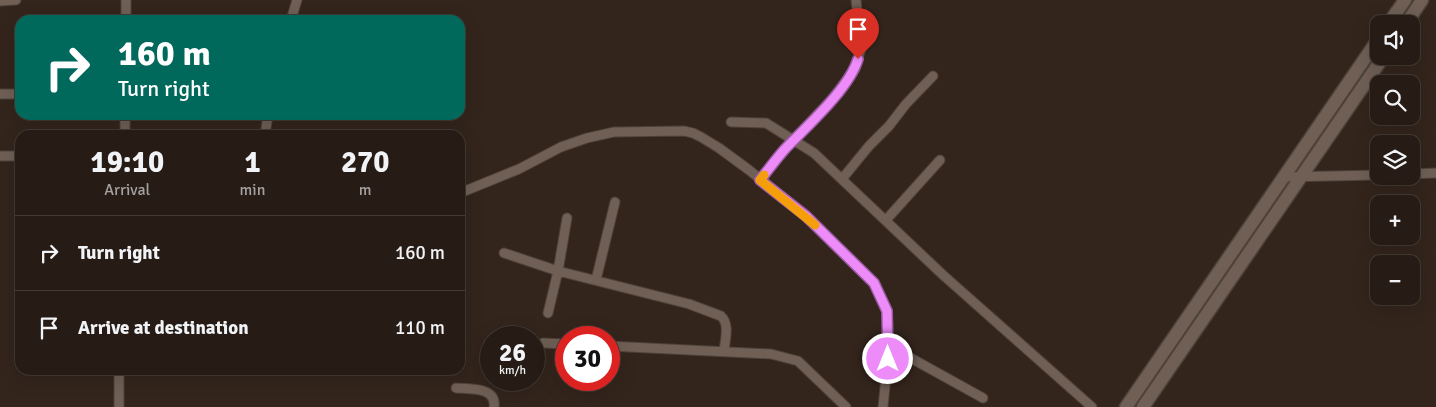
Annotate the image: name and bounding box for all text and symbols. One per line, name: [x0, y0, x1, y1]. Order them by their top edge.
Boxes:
pin: [837, 8, 879, 59]
icon: arrive: [844, 15, 872, 43]
map controls: [1370, 15, 1420, 305]
button: sound: [1370, 15, 1420, 65]
text: 160 m: [118, 32, 211, 75]
icon: right: [35, 35, 100, 100]
text: Turn right: [118, 75, 210, 102]
button: search: [1370, 75, 1420, 125]
button: layers: [1370, 135, 1420, 185]
text: 19:10: [90, 144, 164, 181]
text: 1: [244, 144, 261, 181]
text: 270: [341, 144, 389, 181]
text: Arrival: [104, 180, 150, 200]
text: min: [240, 180, 265, 200]
text: m: [359, 180, 372, 200]
button: +: [1370, 195, 1420, 245]
icon: right: [35, 239, 63, 267]
text: Turn right: [78, 241, 160, 265]
text: 160 m: [395, 241, 445, 265]
button: −: [1370, 255, 1420, 305]
icon: arrive: [35, 314, 63, 342]
text: Arrive at destination: [78, 316, 249, 340]
text: 110 m: [395, 316, 445, 340]
speed limit sign: 30: [555, 326, 620, 391]
position arrow: [861, 332, 913, 384]
text: 26: [499, 337, 526, 368]
text: km/h: [499, 363, 526, 378]

